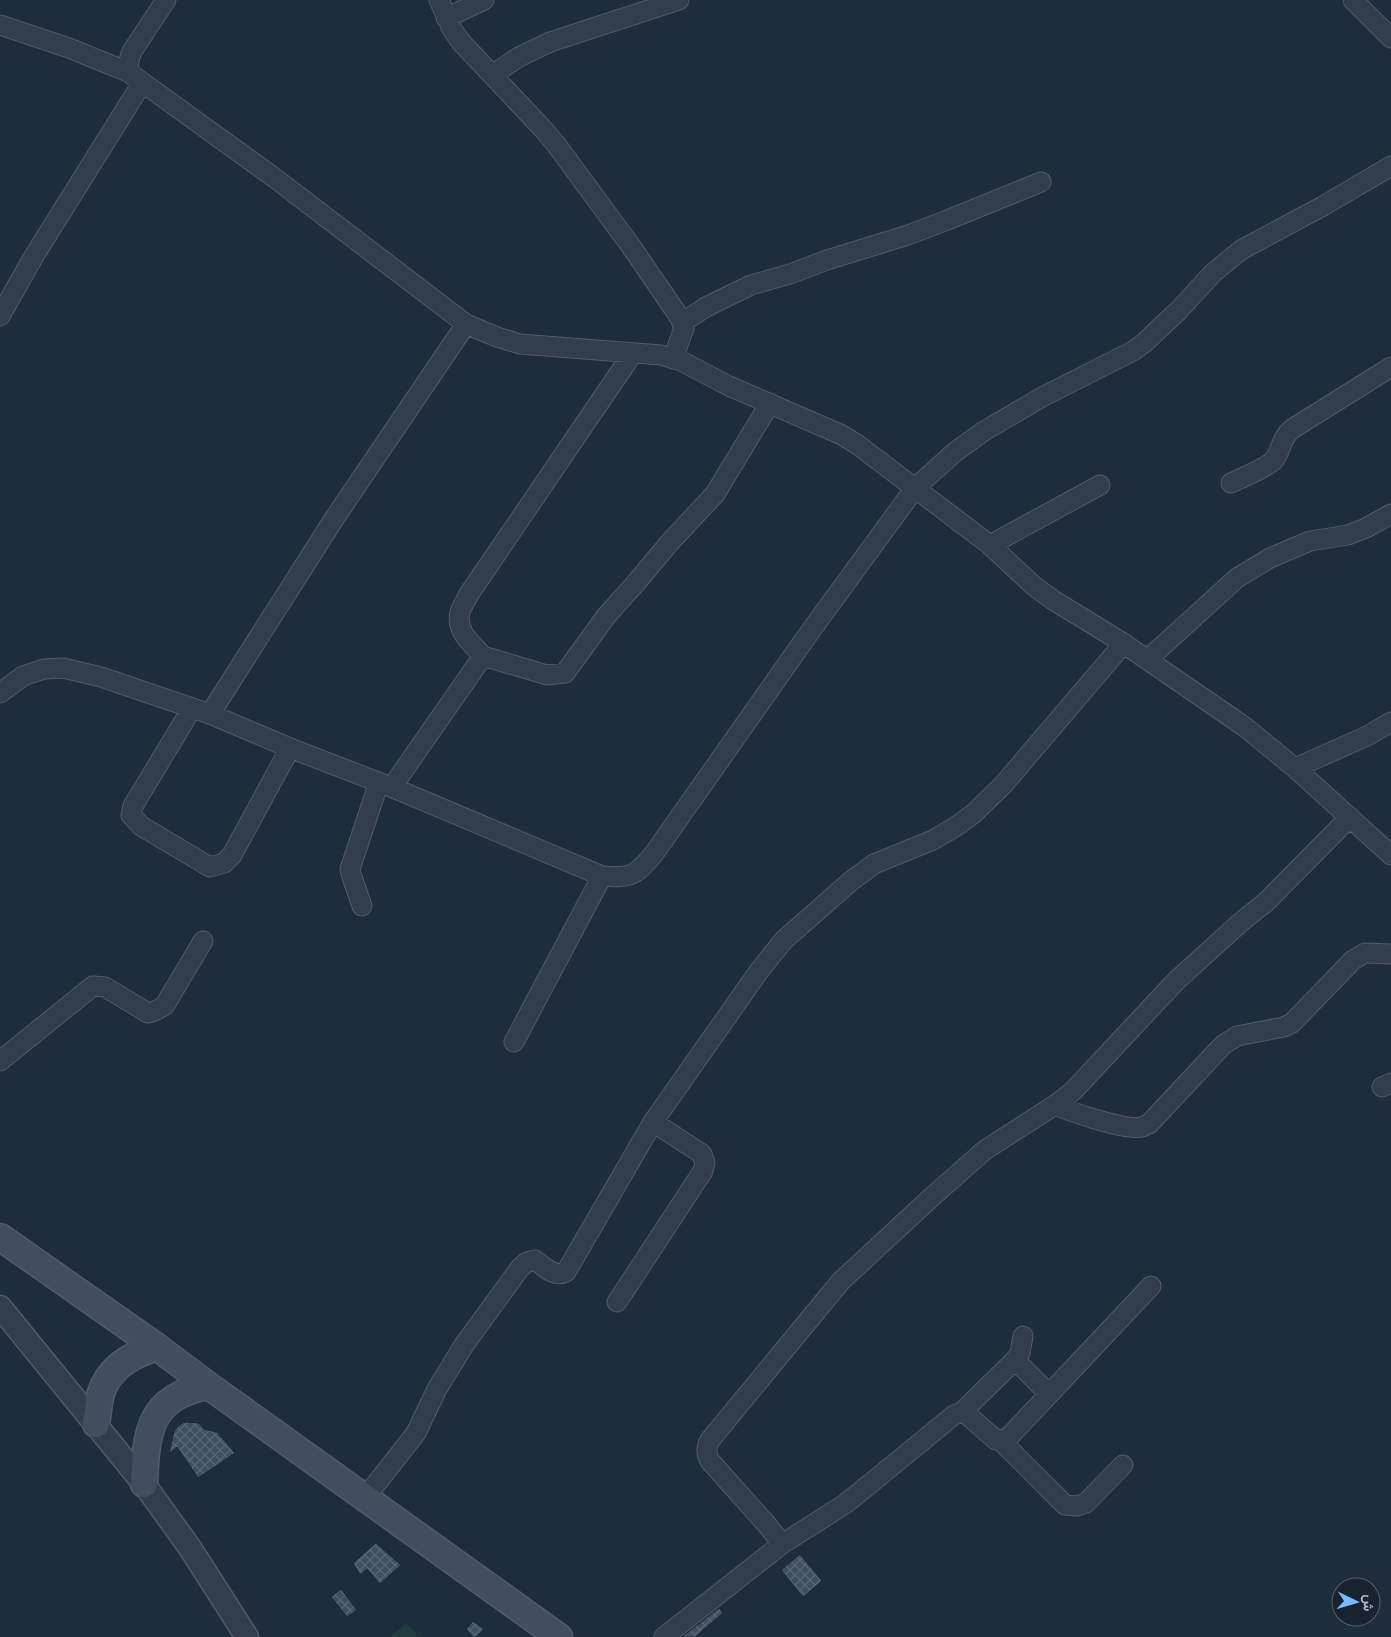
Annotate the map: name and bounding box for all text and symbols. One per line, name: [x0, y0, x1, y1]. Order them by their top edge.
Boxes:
north arrow: [1331, 1577, 1381, 1627]
text: ش: [1359, 1594, 1379, 1612]

